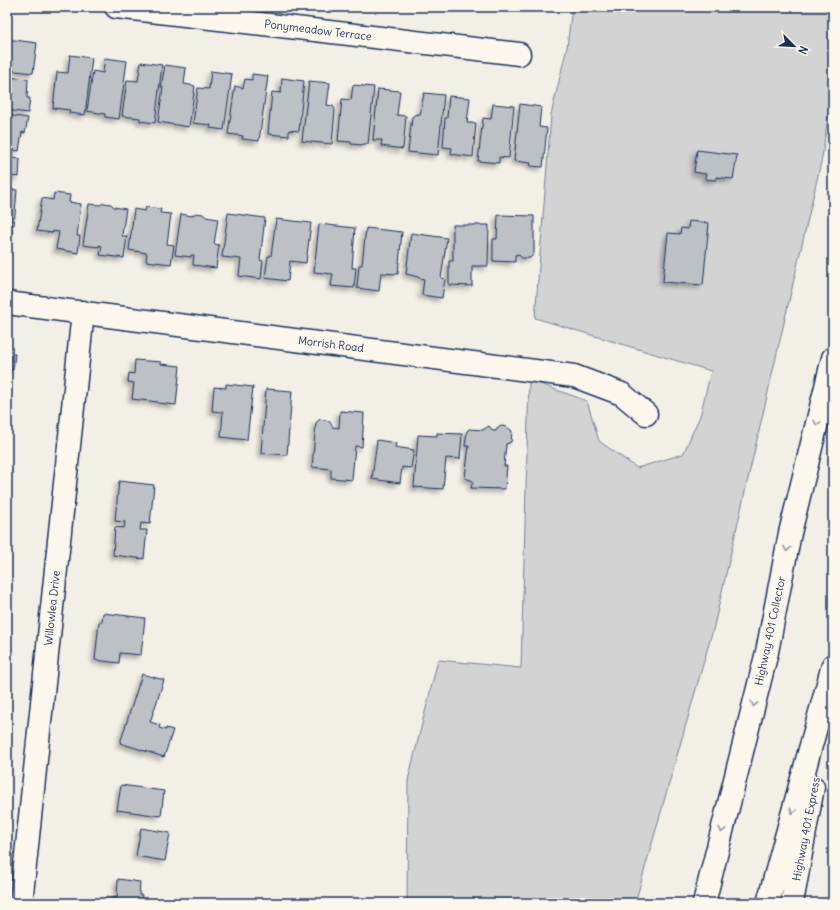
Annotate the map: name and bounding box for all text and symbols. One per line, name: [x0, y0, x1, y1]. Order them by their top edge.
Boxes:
street label: Ponymeadow Terrace: [263, 16, 373, 44]
north arrow: [774, 26, 814, 66]
text: N: [795, 44, 811, 56]
street label: Morrish Road: [297, 333, 365, 355]
one-way arrow: [813, 419, 822, 426]
one-way arrow: [783, 546, 792, 553]
street label: Willowlea Drive: [41, 570, 63, 646]
street label: Highway 401 Collector: [752, 575, 789, 687]
one-way arrow: [750, 701, 758, 707]
street label: Highway 401 Express: [789, 776, 823, 882]
one-way arrow: [790, 808, 798, 814]
one-way arrow: [718, 826, 727, 833]

